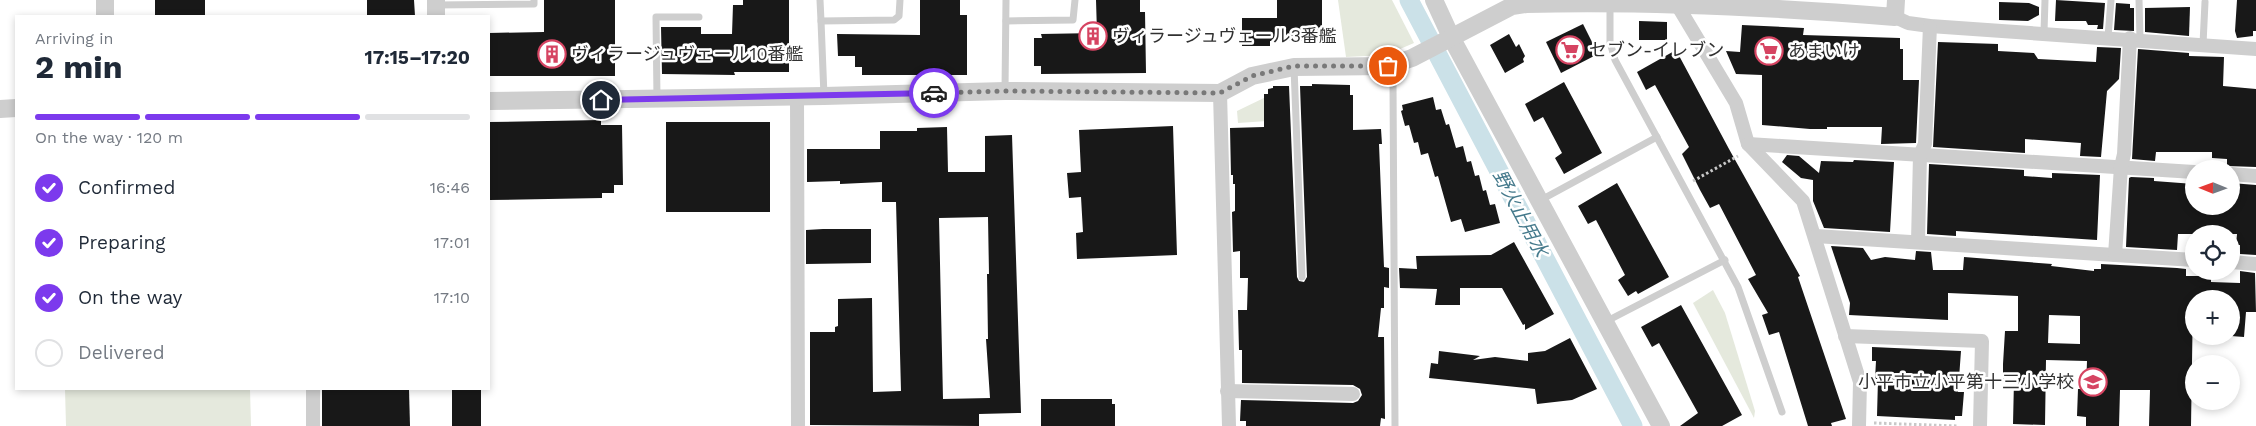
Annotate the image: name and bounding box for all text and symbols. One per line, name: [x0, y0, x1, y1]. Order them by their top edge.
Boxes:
building icon: ヴィラージュヴェール3番艦: [1078, 21, 1108, 51]
place label: ヴィラージュヴェール3番艦: [1112, 25, 1337, 46]
text: Arriving in: [35, 29, 113, 48]
supermarket icon: セブン-イレブン: [1555, 35, 1585, 65]
supermarket icon: あまいけ: [1754, 36, 1784, 66]
building icon: ヴィラージュヴェール10番艦: [537, 39, 567, 69]
place label: セブン-イレブン: [1589, 39, 1724, 60]
place label: あまいけ: [1788, 40, 1860, 61]
place label: ヴィラージュヴェール10番艦: [571, 43, 804, 64]
pin: [1367, 45, 1409, 87]
text: 17:15–17:20: [365, 46, 470, 69]
text: 2 min: [35, 48, 123, 86]
icon: bag: [1374, 52, 1402, 80]
courier: [909, 68, 959, 118]
pin: [580, 79, 622, 121]
icon: car: [920, 79, 948, 107]
icon: home: [587, 86, 615, 114]
text: On the way · 120 m: [35, 128, 183, 147]
north arrow: [2185, 160, 2240, 215]
map controls: [2185, 160, 2240, 410]
water label: 野火止用水: [1488, 166, 1554, 262]
icon: check: [35, 174, 63, 202]
text: Confirmed: [78, 176, 175, 199]
text: 16:46: [430, 178, 470, 197]
button: locate: [2185, 225, 2240, 280]
icon: check: [35, 229, 63, 257]
text: Preparing: [78, 231, 165, 254]
text: 17:01: [434, 233, 470, 252]
icon: check: [35, 284, 63, 312]
text: On the way: [78, 286, 182, 309]
text: 17:10: [434, 288, 470, 307]
button: +: [2185, 290, 2240, 345]
text: Delivered: [78, 341, 165, 364]
button: −: [2185, 355, 2240, 410]
school or university icon: 小平市立小平第十三小学校: [2078, 367, 2108, 397]
place label: 小平市立小平第十三小学校: [1858, 371, 2074, 392]

